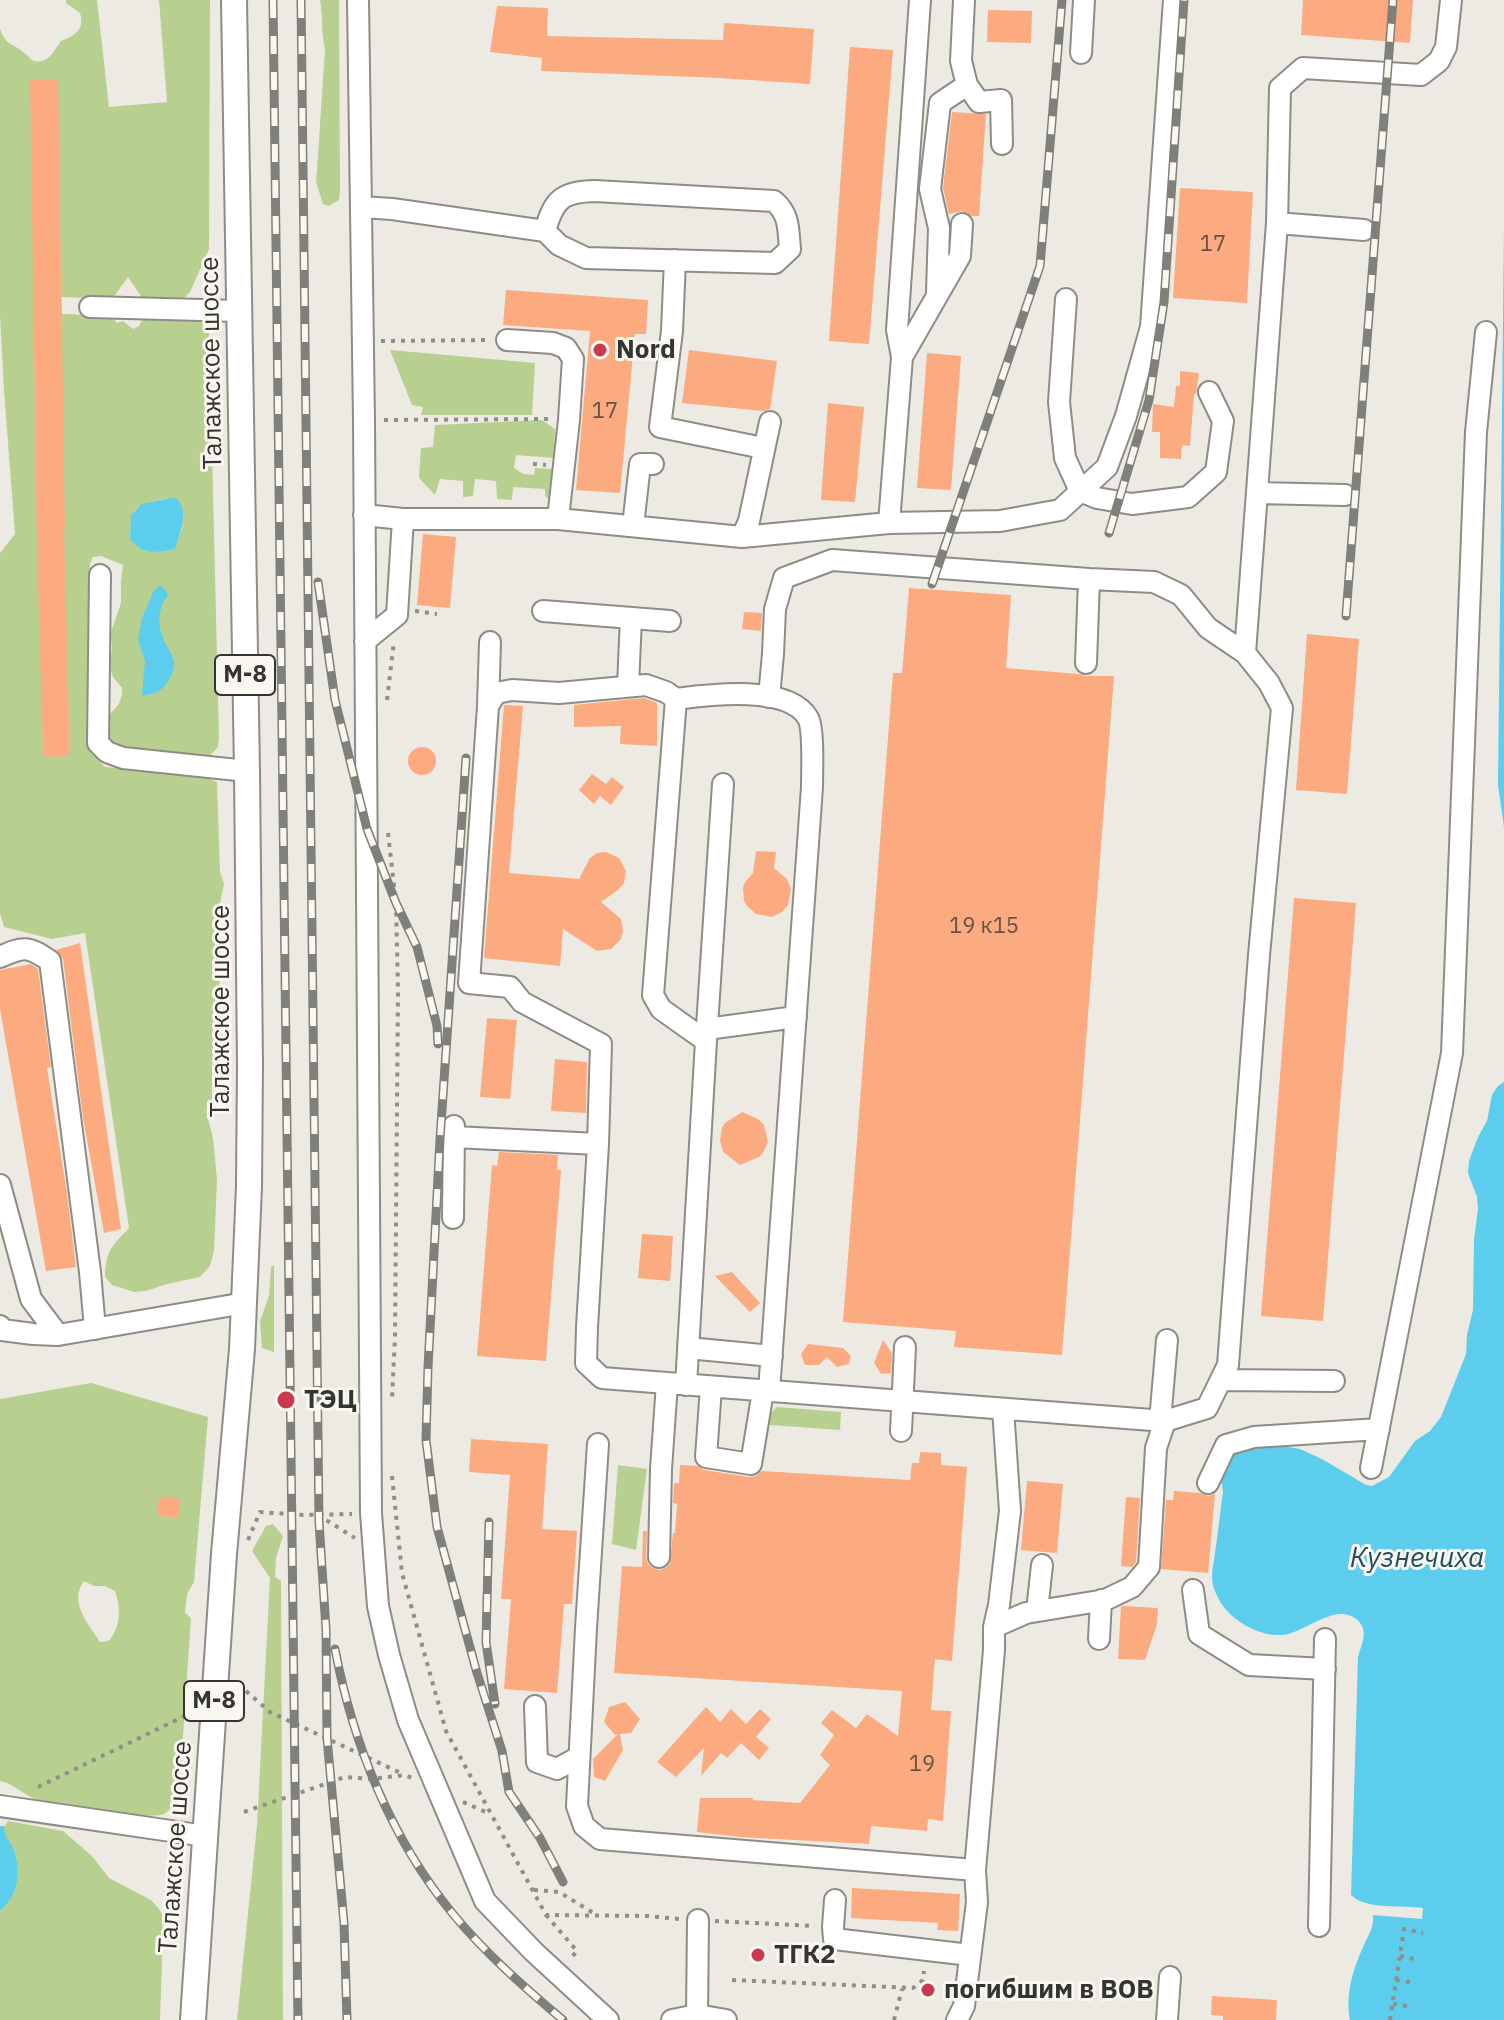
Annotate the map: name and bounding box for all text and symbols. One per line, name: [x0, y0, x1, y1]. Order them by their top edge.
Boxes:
house number: 17: [1200, 232, 1226, 258]
street label: Талажское шоссе: [195, 256, 229, 470]
place label: Nord: [616, 334, 676, 366]
marker: Nord: [591, 341, 609, 359]
house number: 17: [592, 399, 618, 425]
road number: М-8: [215, 655, 275, 695]
street label: Талажское шоссе: [205, 905, 237, 1117]
house number: 19 к15: [949, 914, 1019, 940]
place label: ТЭЦ: [304, 1384, 357, 1416]
marker: ТЭЦ: [275, 1389, 297, 1411]
water label: Кузнечиха: [1350, 1542, 1484, 1576]
road number: М-8: [184, 1681, 244, 1721]
street label: Талажское шоссе: [153, 1740, 199, 1954]
house number: 19: [909, 1752, 935, 1778]
place label: ТГК2: [774, 1939, 836, 1971]
marker: ТГК2: [749, 1946, 767, 1964]
place label: погибшим в ВОВ: [944, 1974, 1154, 2006]
marker: погибшим в ВОВ: [919, 1981, 937, 1999]

